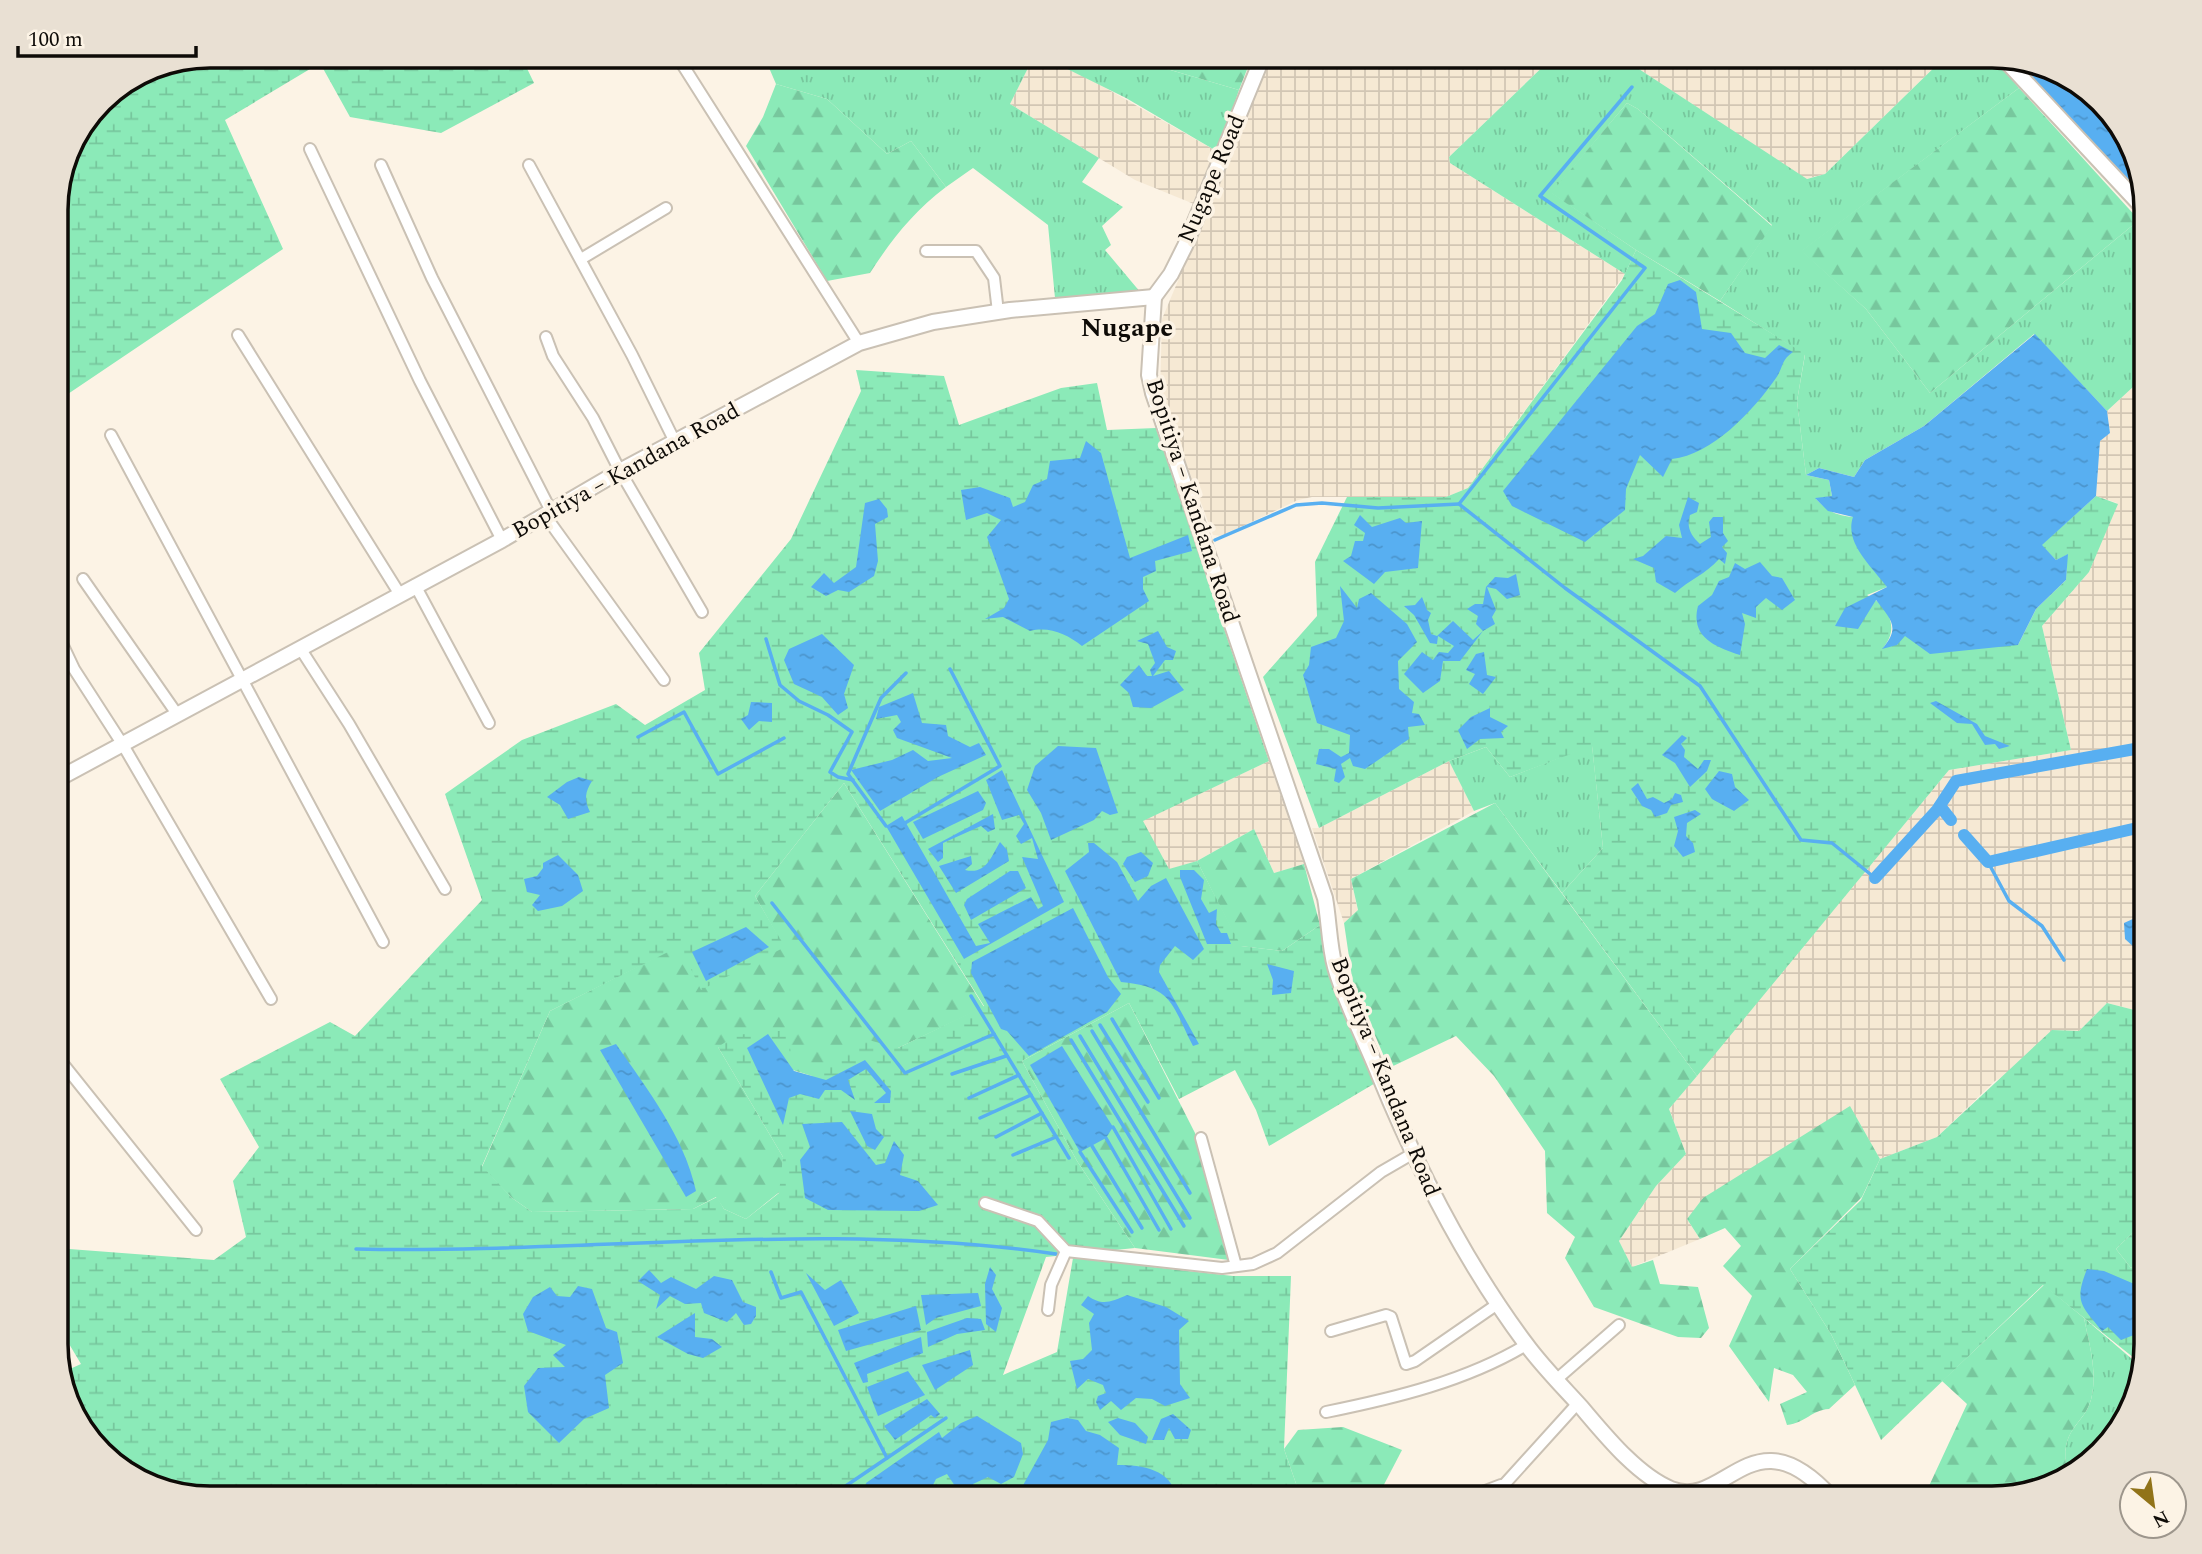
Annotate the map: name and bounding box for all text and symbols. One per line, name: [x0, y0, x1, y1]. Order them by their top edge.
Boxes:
scale bar: [18, 14, 196, 58]
text: 100 m: [28, 24, 83, 56]
street label: Nugape Road: [1169, 109, 1255, 249]
district label: Nugape: [1081, 308, 1173, 348]
street label: Bopitiya – Kandana Road: [1136, 374, 1248, 628]
street label: Bopitiya – Kandana Road: [506, 394, 746, 548]
street label: Bopitiya – Kandana Road: [1321, 952, 1449, 1202]
north arrow: [2118, 1470, 2188, 1540]
text: N: [2147, 1502, 2174, 1535]

